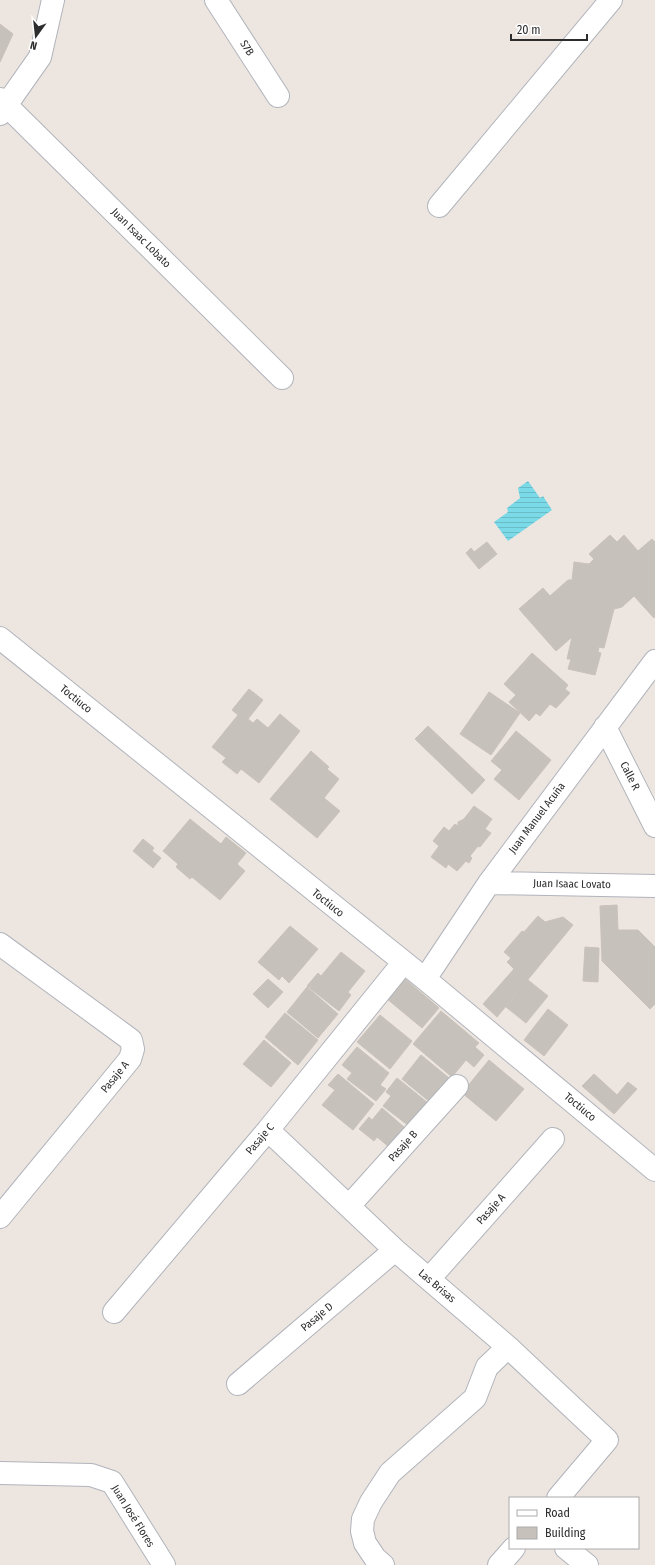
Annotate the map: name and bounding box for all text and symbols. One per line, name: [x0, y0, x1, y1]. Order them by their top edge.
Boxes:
north arrow: [16, 16, 56, 56]
scale bar: [511, 16, 587, 42]
text: 20 m: [517, 23, 541, 37]
text: N: [29, 38, 38, 52]
street label: S7B: [237, 38, 257, 58]
street label: Juan Isaac Lobato: [109, 206, 174, 271]
street label: Toctiuco: [57, 682, 95, 716]
street label: Calle R: [617, 759, 643, 793]
street label: Juan Manuel Acuña: [506, 780, 568, 856]
street label: Juan Isaac Lovato: [533, 877, 611, 891]
street label: Toctiuco: [309, 886, 347, 920]
street label: Pasaje A: [98, 1058, 132, 1095]
street label: Toctiuco: [562, 1090, 599, 1124]
street label: Pasaje C: [243, 1120, 277, 1157]
street label: Pasaje B: [386, 1128, 420, 1164]
street label: Pasaje A: [474, 1191, 508, 1227]
street label: Las Brisas: [416, 1267, 459, 1306]
street label: Pasaje D: [298, 1300, 336, 1334]
street label: Juan José Flores: [109, 1482, 157, 1550]
legend: [509, 1497, 639, 1549]
text: Road: [545, 1506, 570, 1520]
text: Building: [545, 1526, 586, 1540]

